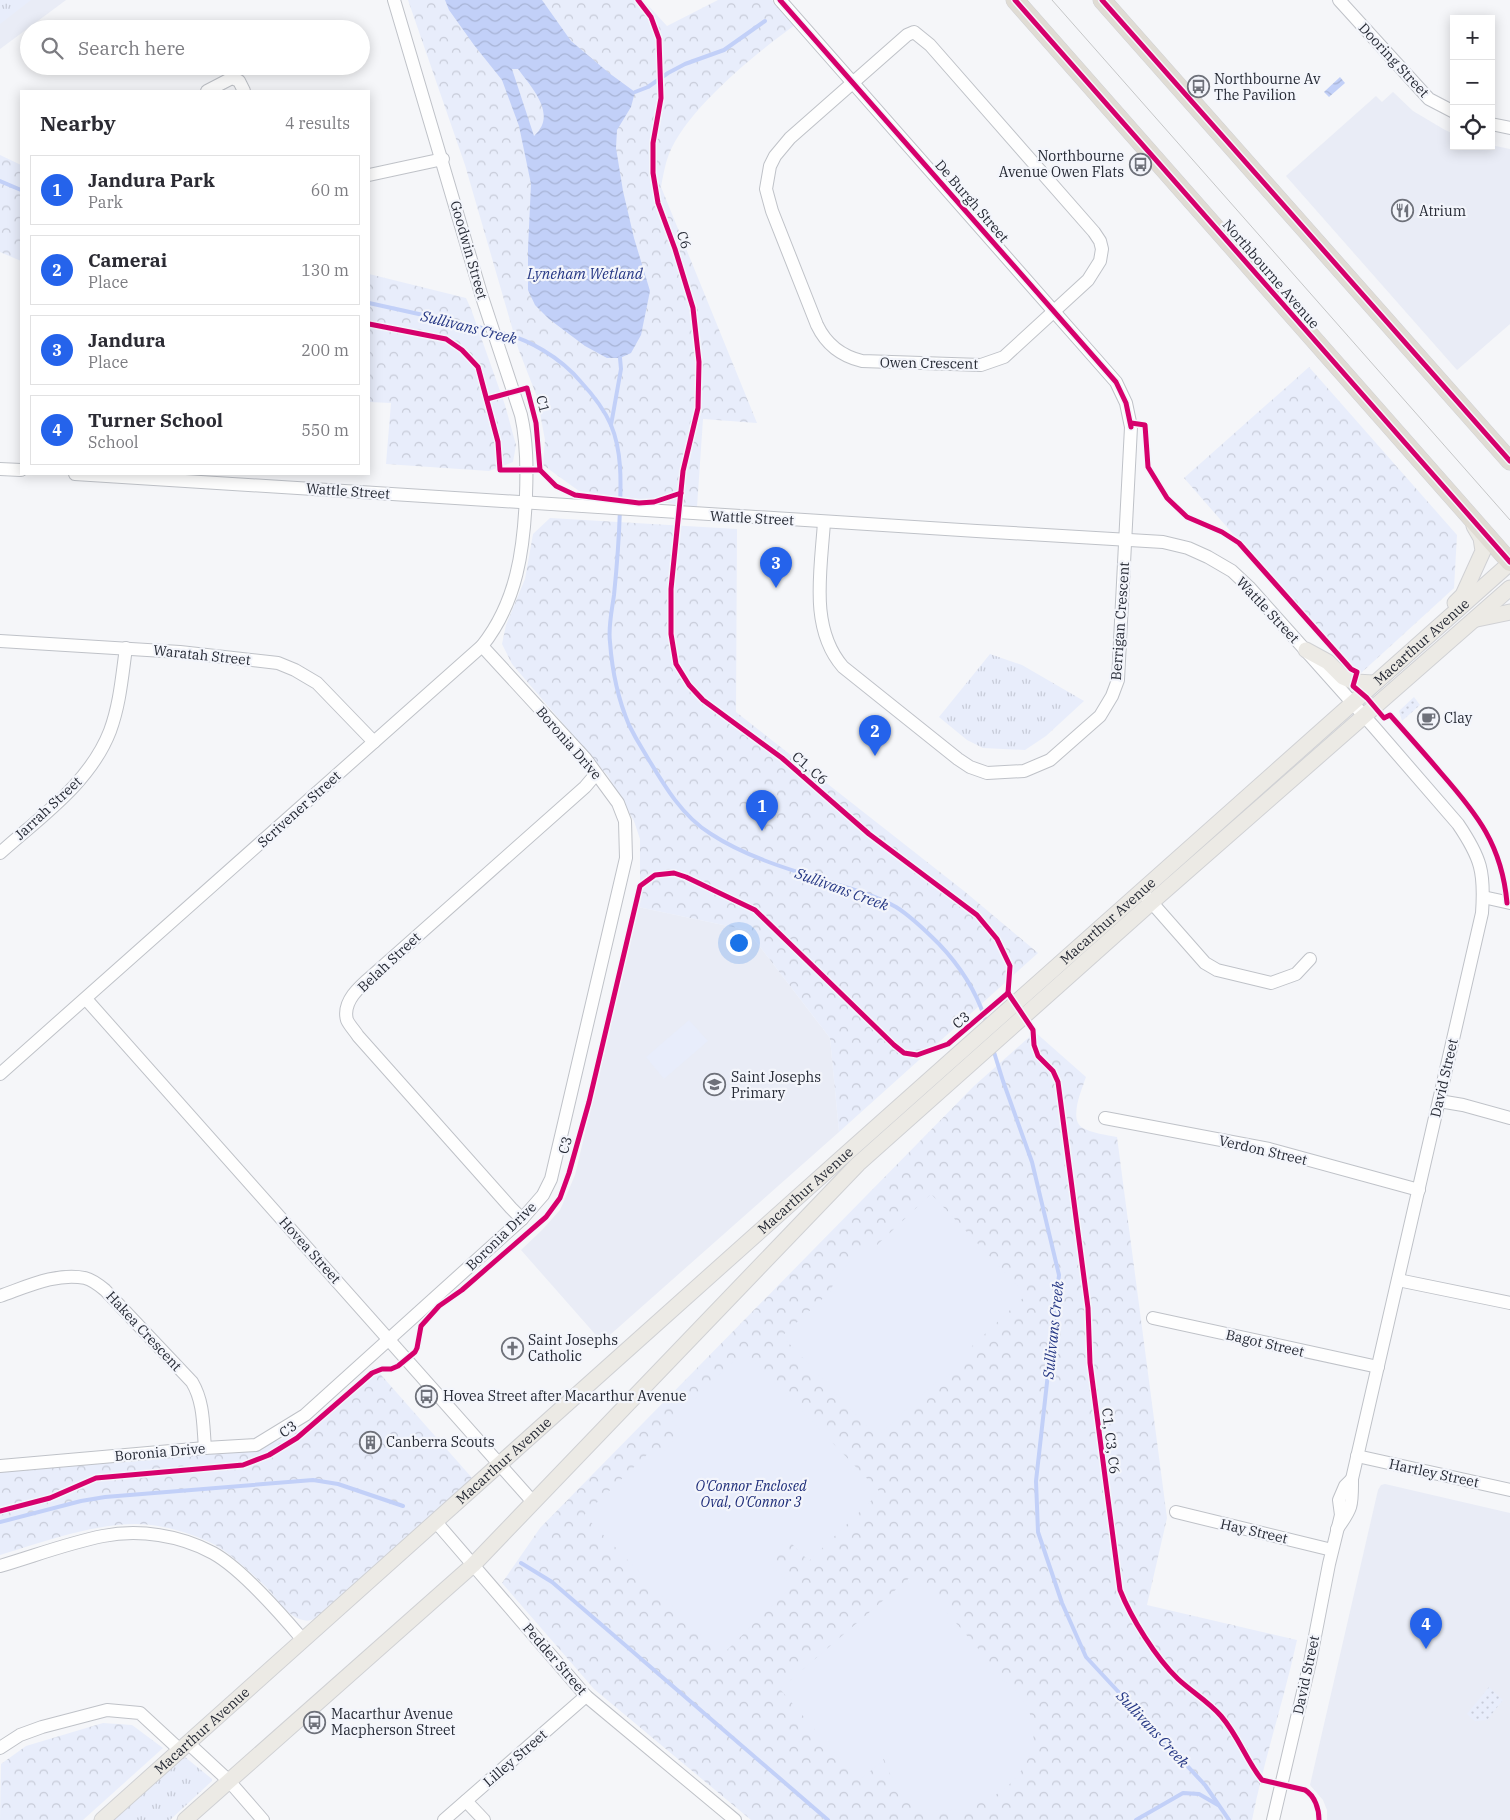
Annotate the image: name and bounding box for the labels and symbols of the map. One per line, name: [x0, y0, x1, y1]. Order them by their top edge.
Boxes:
street label: Dooring Street: [1355, 19, 1433, 101]
place label: Northbourne Av The Pavilion: [1214, 70, 1321, 104]
bus stop icon: Northbourne Av The Pavilion: [1186, 75, 1210, 99]
place label: Northbourne Avenue Owen Flats: [999, 147, 1124, 181]
bus stop icon: Northbourne Avenue Owen Flats: [1128, 152, 1152, 176]
street label: De Burgh Street: [931, 156, 1013, 246]
street label: Goodwin Street: [446, 199, 492, 301]
restaurant icon: Atrium: [1391, 199, 1415, 223]
place label: Atrium: [1419, 202, 1466, 220]
street label: Northbourne Avenue: [1219, 216, 1323, 332]
street label: C6: [673, 229, 695, 251]
water label: Lyneham Wetland: [526, 264, 644, 283]
water label: Sullivans Creek: [418, 306, 519, 348]
street label: Owen Crescent: [880, 353, 978, 373]
street label: C1: [532, 393, 554, 415]
street label: Wattle Street: [305, 479, 391, 503]
street label: Wattle Street: [709, 507, 795, 529]
pin: 3: [760, 547, 792, 588]
street label: Berrigan Crescent: [1107, 561, 1133, 681]
street label: Wattle Street: [1233, 573, 1303, 647]
street label: Macarthur Avenue: [1370, 594, 1473, 689]
street label: Waratah Street: [152, 641, 252, 669]
street label: Boronia Drive: [532, 703, 606, 783]
cafe icon: Clay: [1416, 706, 1440, 730]
place label: Clay: [1444, 709, 1473, 727]
pin: 2: [859, 715, 891, 756]
street label: C1, C6: [788, 747, 832, 789]
street label: Scrivener Street: [254, 767, 344, 851]
street label: Jarrah Street: [11, 772, 85, 844]
pin: 1: [746, 790, 778, 831]
water label: Sullivans Creek: [792, 863, 891, 915]
street label: Macarthur Avenue: [1056, 874, 1159, 968]
street label: Belah Street: [354, 928, 424, 996]
your location: [726, 930, 752, 956]
street label: C3: [949, 1007, 973, 1033]
street label: David Street: [1426, 1037, 1462, 1119]
place label: Saint Josephs Primary: [731, 1068, 821, 1102]
school or university icon: Saint Josephs Primary: [703, 1073, 727, 1097]
street label: Verdon Street: [1217, 1131, 1309, 1169]
street label: C3: [554, 1134, 576, 1156]
street label: Macarthur Avenue: [754, 1143, 857, 1238]
street label: Boronia Drive: [462, 1198, 540, 1274]
street label: Hovea Street: [275, 1213, 345, 1287]
water label: Sullivans Creek: [1038, 1280, 1068, 1381]
street label: Hakea Crescent: [102, 1287, 186, 1375]
street label: Bagot Street: [1224, 1325, 1306, 1361]
place label: Saint Josephs Catholic: [528, 1331, 618, 1365]
church icon: Saint Josephs Catholic: [500, 1336, 524, 1360]
bus stop icon: Hovea Street after Macarthur Avenue: [415, 1384, 439, 1408]
place label: Hovea Street after Macarthur Avenue: [443, 1387, 687, 1405]
street label: C1, C3, C6: [1098, 1407, 1124, 1475]
street label: Macarthur Avenue: [452, 1413, 555, 1508]
street label: C3: [276, 1417, 300, 1441]
building icon: Canberra Scouts: [358, 1430, 382, 1454]
place label: Canberra Scouts: [386, 1433, 495, 1451]
street label: Boronia Drive: [114, 1439, 206, 1465]
street label: Hartley Street: [1387, 1455, 1481, 1491]
park label: O'Connor Enclosed Oval, O'Connor 3: [695, 1477, 807, 1511]
street label: Hay Street: [1219, 1515, 1289, 1547]
pin: 4: [1410, 1608, 1442, 1649]
street label: Pedder Street: [519, 1619, 591, 1699]
street label: David Street: [1289, 1634, 1323, 1716]
street label: Macarthur Avenue: [150, 1683, 253, 1778]
water label: Sullivans Creek: [1112, 1686, 1194, 1771]
place label: Macarthur Avenue Macpherson Street: [331, 1705, 455, 1739]
bus stop icon: Macarthur Avenue Macpherson Street: [303, 1710, 327, 1734]
street label: Lilley Street: [479, 1725, 551, 1791]

